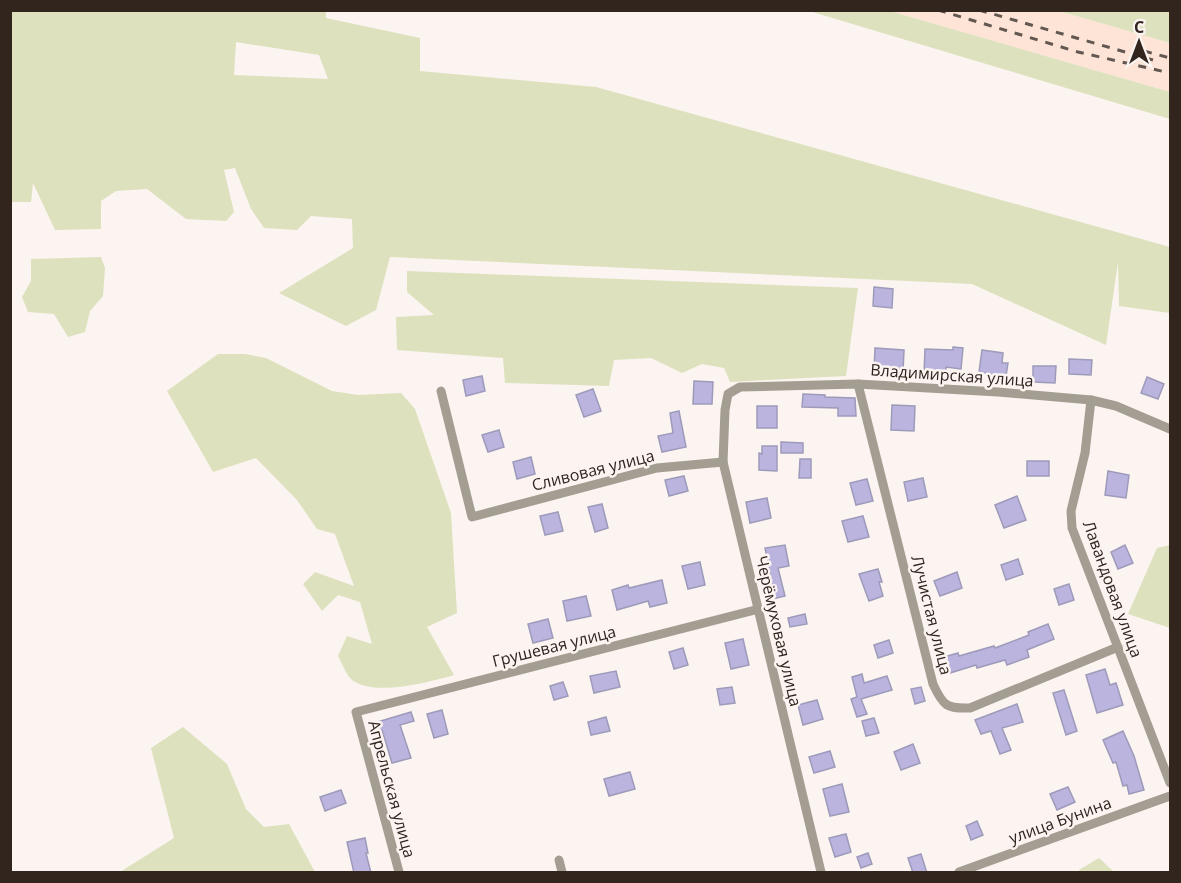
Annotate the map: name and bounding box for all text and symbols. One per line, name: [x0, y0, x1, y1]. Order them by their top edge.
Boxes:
north arrow: [1109, 12, 1169, 72]
text: С: [1134, 16, 1144, 38]
street label: Владимирская улица: [870, 358, 1034, 392]
street label: Сливовая улица: [529, 444, 657, 496]
street label: Лавандовая улица: [1078, 517, 1148, 661]
street label: Лучистая улица: [907, 553, 957, 677]
street label: Черёмуховая улица: [751, 554, 807, 708]
street label: Грушевая улица: [490, 620, 618, 672]
street label: Апрельская улица: [363, 718, 421, 860]
street label: улица Бунина: [1006, 791, 1114, 849]

